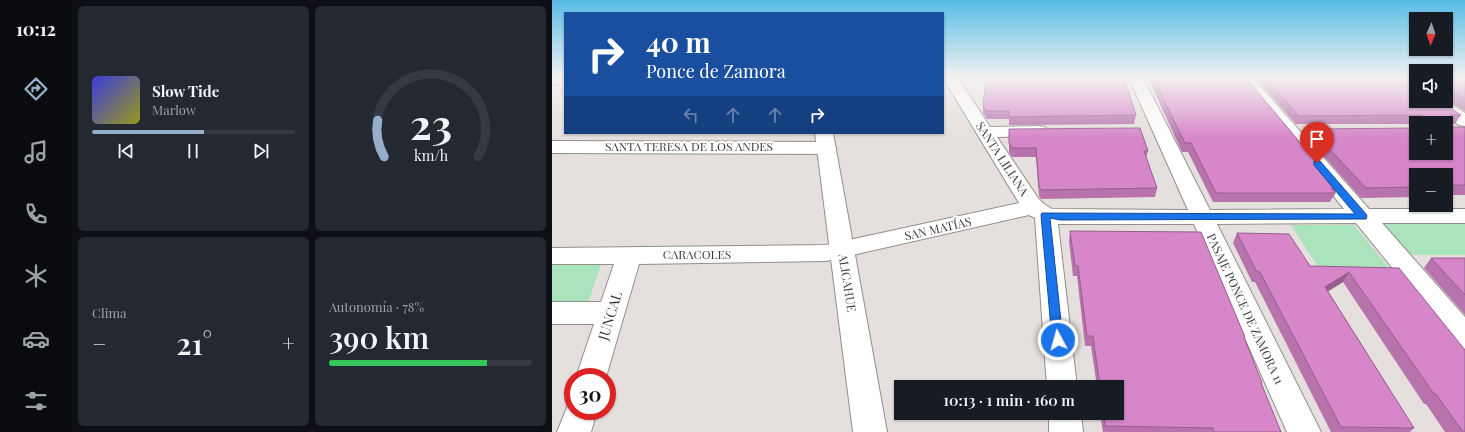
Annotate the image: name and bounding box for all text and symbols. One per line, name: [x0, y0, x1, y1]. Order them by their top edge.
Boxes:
north arrow: [1409, 12, 1453, 56]
map controls: [1409, 12, 1453, 212]
text: 10:12: [16, 17, 56, 41]
text: 40 m: [646, 23, 711, 60]
icon: right: [580, 28, 632, 80]
text: Ponce de Zamora: [646, 59, 786, 83]
button: sound: [1409, 64, 1453, 108]
icon: directions: [22, 75, 50, 103]
text: Slow Tide: [152, 81, 219, 101]
text: 23: [409, 94, 452, 149]
text: Marlow: [152, 101, 196, 118]
icon: left: [680, 104, 702, 126]
icon: ahead: [722, 104, 744, 126]
icon: ahead: [764, 104, 786, 126]
icon: right: [806, 104, 828, 126]
button: +: [1409, 116, 1453, 160]
street label: SANTA LILIANA: [973, 118, 1033, 199]
pin: [1300, 122, 1334, 163]
icon: arrive: [1306, 128, 1328, 150]
icon: music: [22, 138, 50, 166]
street label: SANTA TERESA DE LOS ANDES: [605, 138, 773, 154]
icon: previous: [115, 140, 137, 162]
icon: pause: [182, 140, 204, 162]
icon: next: [250, 140, 272, 162]
text: km/h: [413, 145, 448, 164]
button: −: [1409, 168, 1453, 212]
icon: phone: [22, 200, 50, 228]
street label: SAN MATÍAS: [903, 213, 973, 243]
street label: PASAJE PONCE DE ZAMORA 11: [1204, 231, 1288, 387]
street label: CARACOLES: [663, 246, 731, 262]
street label: ALICAHUE: [835, 252, 860, 313]
icon: climate: [22, 262, 50, 290]
street label: JUNCAL: [593, 289, 626, 344]
text: Autonomía · 78%: [329, 298, 424, 315]
text: Clima: [92, 304, 127, 321]
text: 390 km: [329, 317, 429, 357]
position arrow: [1037, 319, 1079, 361]
text: 21°: [176, 323, 212, 363]
icon: car: [22, 325, 50, 353]
text: −: [92, 328, 106, 358]
text: +: [282, 328, 295, 358]
speed limit sign: 30: [564, 368, 616, 420]
icon: filters: [22, 387, 50, 415]
text: 10:13 · 1 min · 160 m: [943, 390, 1075, 410]

